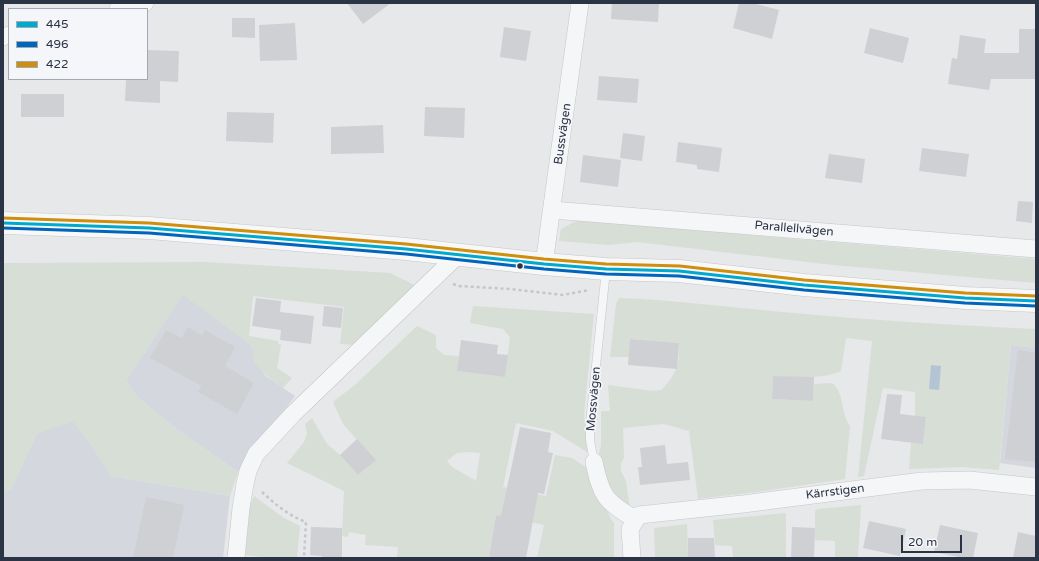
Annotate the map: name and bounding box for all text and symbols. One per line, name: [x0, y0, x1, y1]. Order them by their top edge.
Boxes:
legend: [8, 8, 148, 80]
text: 445: [46, 17, 69, 31]
text: 496: [46, 37, 69, 51]
text: 422: [46, 57, 69, 71]
street label: Bussvägen: [552, 102, 574, 166]
street label: Parallellvägen: [754, 218, 834, 240]
unlabelled marker: [515, 261, 525, 271]
street label: Mossvägen: [584, 366, 604, 432]
street label: Kärrstigen: [805, 481, 865, 503]
scale bar: [903, 527, 964, 553]
text: 20 m: [908, 535, 937, 549]

